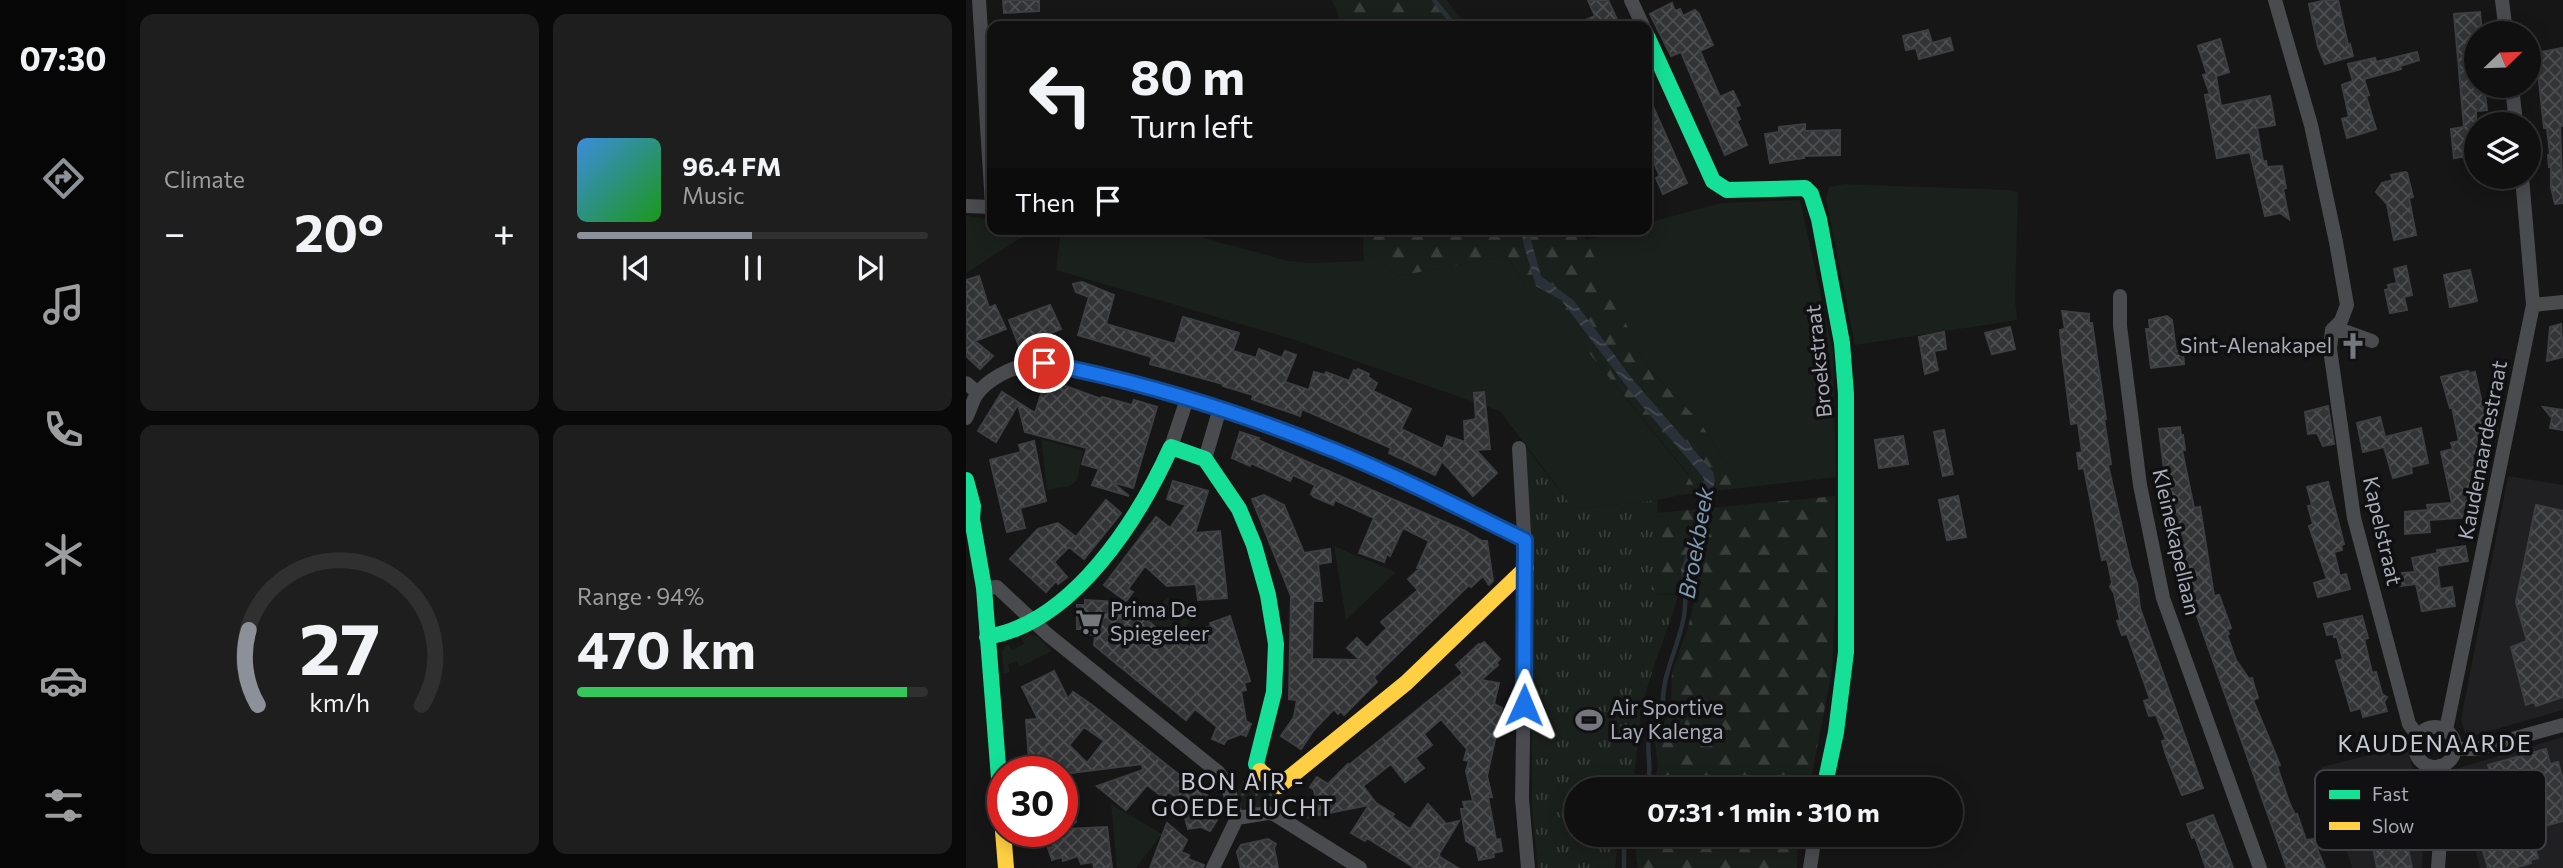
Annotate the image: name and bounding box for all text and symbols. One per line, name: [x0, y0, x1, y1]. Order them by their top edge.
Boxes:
north arrow: [2464, 21, 2541, 98]
map controls: [2464, 21, 2541, 189]
text: 07:30: [20, 38, 106, 78]
text: 80 m: [1130, 45, 1245, 105]
icon: left: [1015, 49, 1106, 140]
text: Turn left: [1130, 105, 1254, 145]
button: layers: [2464, 112, 2541, 189]
text: 96.4 FM: [682, 150, 781, 181]
icon: directions: [39, 154, 88, 203]
text: Climate: [164, 165, 245, 193]
text: Music: [682, 181, 745, 209]
icon: arrive: [1089, 182, 1127, 220]
text: Then: [1015, 186, 1075, 217]
text: 20°: [294, 199, 384, 263]
text: −: [164, 208, 186, 255]
text: +: [493, 208, 515, 255]
icon: previous: [617, 249, 655, 287]
icon: pause: [734, 249, 772, 287]
icon: next: [851, 249, 889, 287]
icon: music: [39, 280, 88, 329]
street label: Broekstraat: [1799, 303, 1836, 419]
church icon: Sint-Alenakapel: [2338, 331, 2368, 361]
place label: Sint-Alenakapel: [2180, 332, 2332, 357]
pin: [1014, 333, 1074, 393]
icon: arrive: [1025, 344, 1063, 382]
street label: Kaudenaardestraat: [2452, 358, 2511, 541]
icon: phone: [39, 405, 88, 454]
street label: Kleinekapellaan: [2148, 466, 2206, 617]
street label: Kapelstraat: [2359, 474, 2408, 587]
water label: Broekbeek: [1671, 485, 1719, 601]
icon: climate: [39, 530, 88, 579]
text: Range · 94%: [577, 582, 704, 610]
place label: Prima De Spiegeleer: [1110, 596, 1209, 645]
text: 27: [299, 602, 380, 691]
supermarket icon: Prima De Spiegeleer: [1074, 607, 1104, 637]
text: 470 km: [577, 616, 756, 680]
icon: car: [39, 656, 88, 705]
position arrow: [1487, 668, 1561, 742]
text: km/h: [309, 687, 370, 717]
place label: Air Sportive Lay Kalenga: [1610, 694, 1723, 743]
sports icon: Air Sportive Lay Kalenga: [1574, 705, 1604, 735]
district label: KAUDENAARDE: [2337, 729, 2533, 757]
speed limit sign: 30: [987, 756, 1078, 847]
district label: BON AIR - GOEDE LUCHT: [1151, 767, 1335, 821]
legend: [2315, 770, 2546, 850]
icon: filters: [39, 781, 88, 830]
text: Fast: [2372, 782, 2409, 805]
text: 07:31 · 1 min · 310 m: [1647, 796, 1880, 827]
text: Slow: [2372, 814, 2414, 837]

